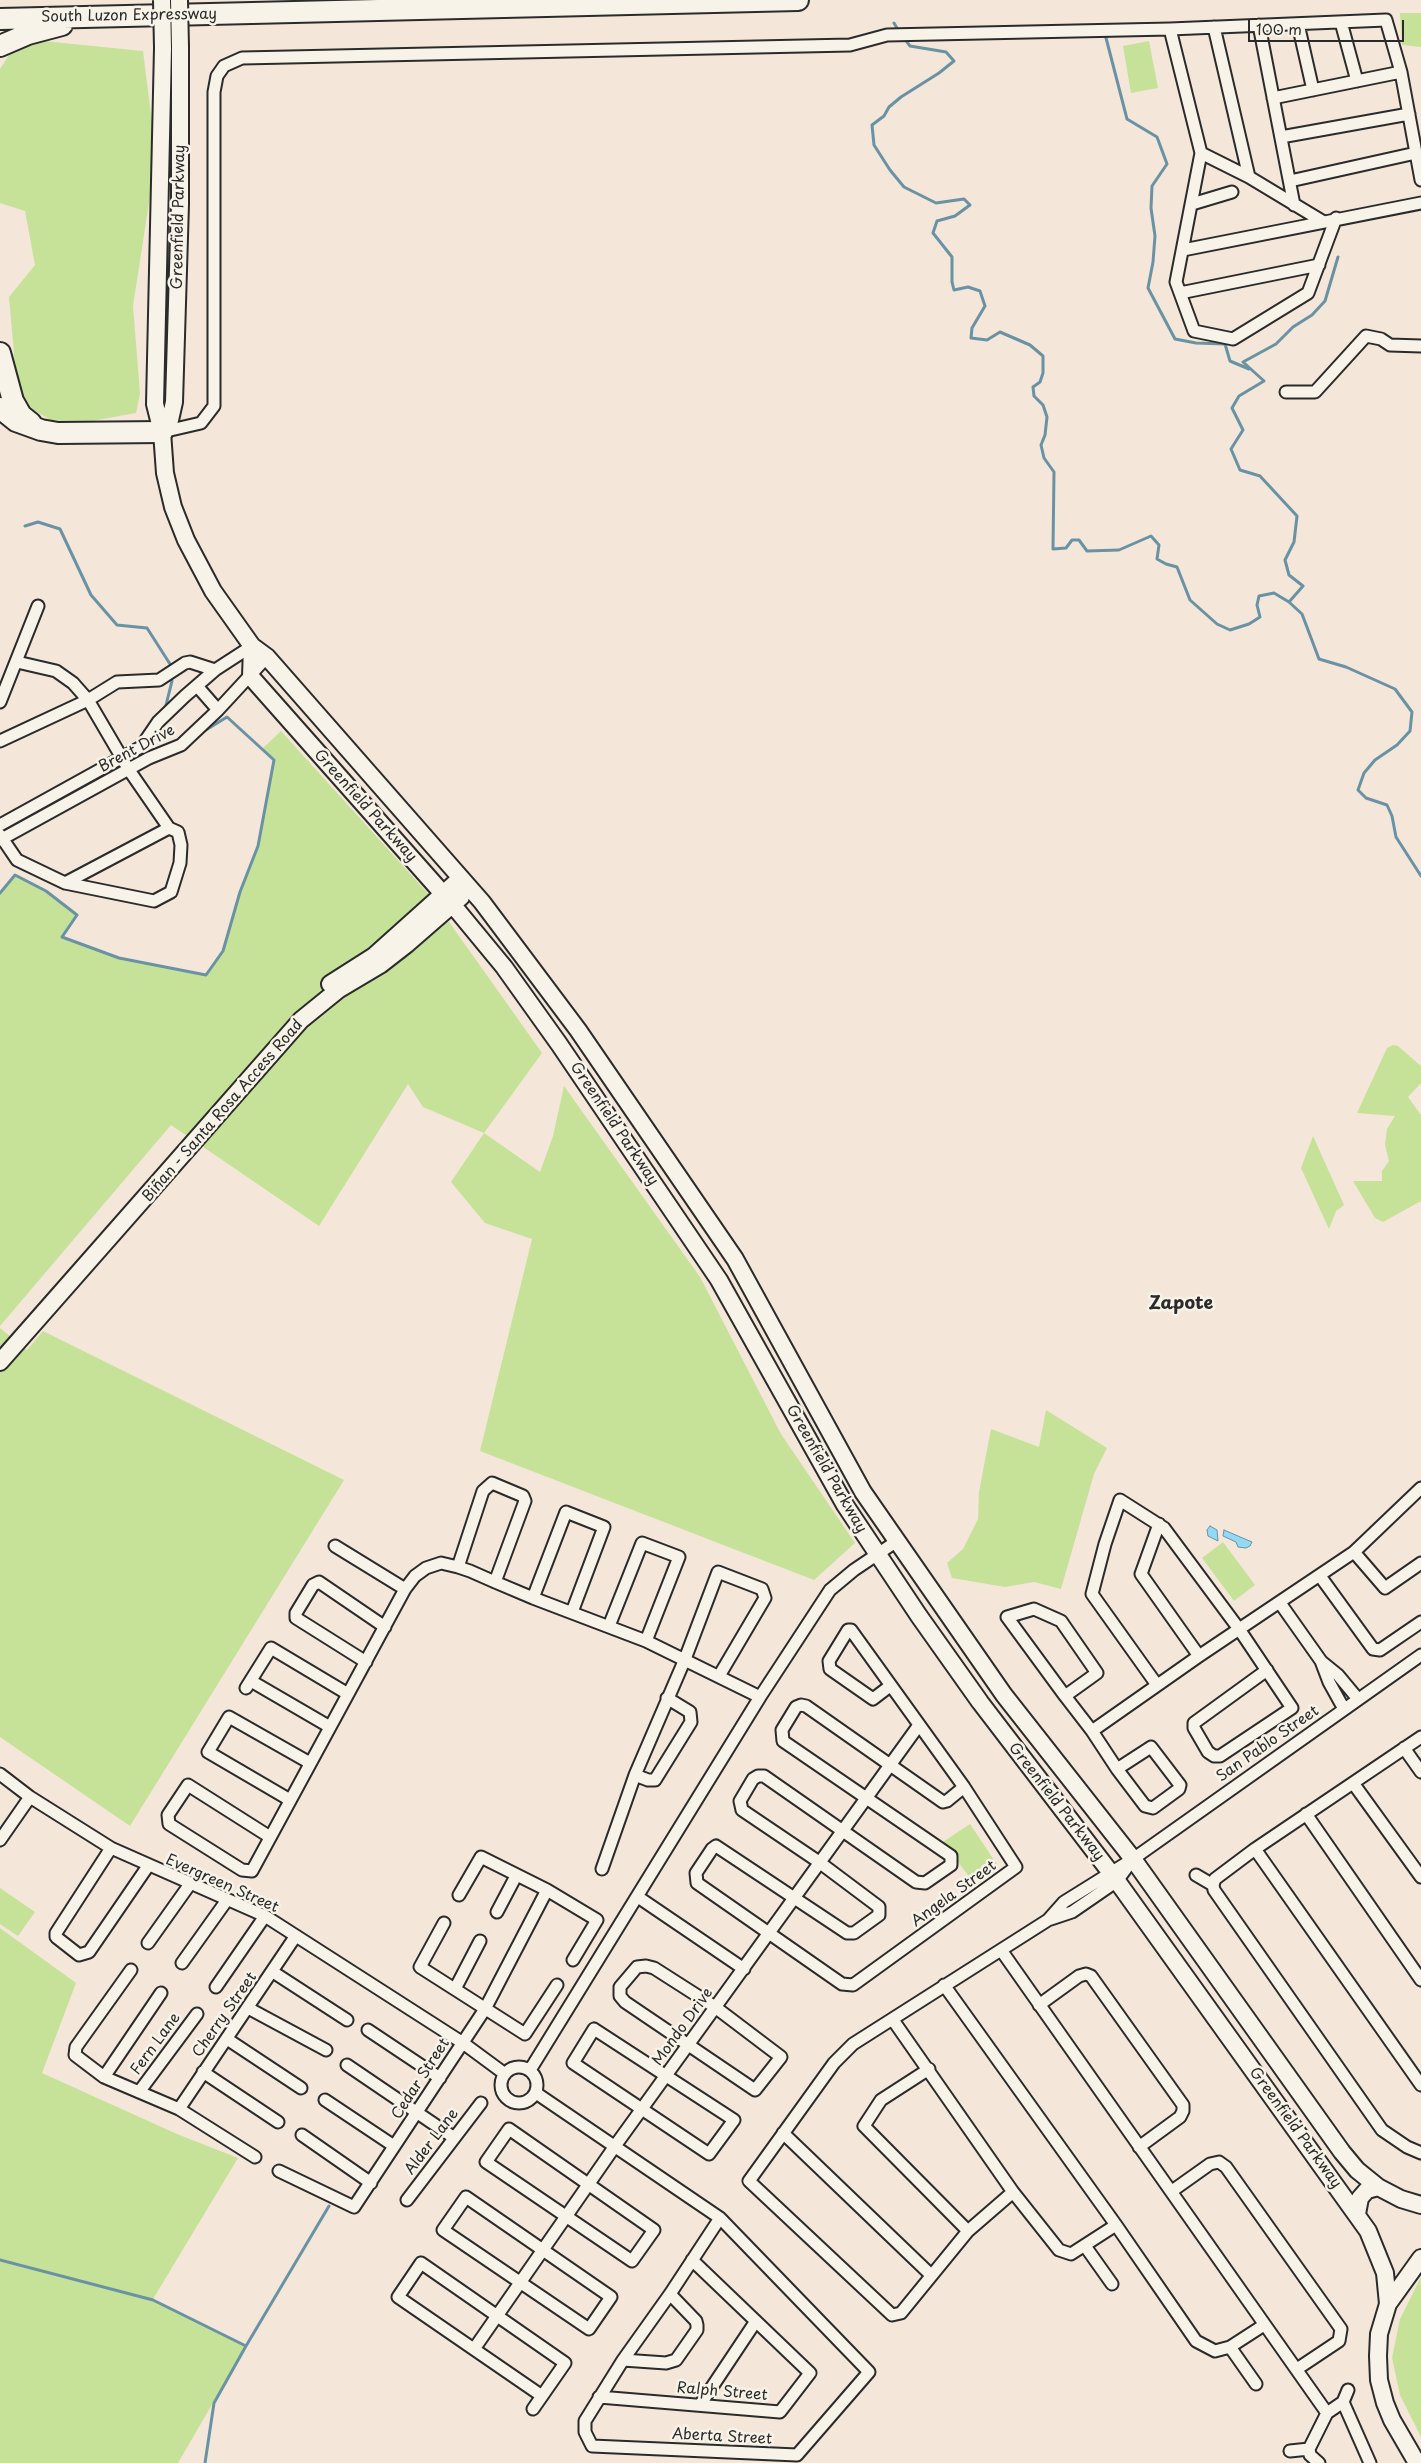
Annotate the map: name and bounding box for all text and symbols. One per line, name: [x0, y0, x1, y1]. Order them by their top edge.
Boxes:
street label: South Luzon Expressway: [41, 5, 217, 27]
scale bar: [1251, 10, 1407, 42]
text: 100 m: [1256, 17, 1302, 40]
street label: Greenfield Parkway: [169, 144, 189, 290]
street label: Brent Drive: [96, 721, 178, 777]
street label: Greenfield Parkway: [310, 746, 420, 866]
street label: Biñan - Santa Rosa Access Road: [139, 1016, 307, 1206]
street label: Greenfield Parkway: [566, 1059, 662, 1189]
district label: Zapote: [1149, 1293, 1213, 1315]
street label: Greenfield Parkway: [782, 1402, 870, 1536]
street label: San Pablo Street: [1214, 1702, 1322, 1786]
street label: Greenfield Parkway: [1004, 1739, 1108, 1865]
street label: Evergreen Street: [163, 1851, 281, 1917]
street label: Angela Street: [908, 1857, 1000, 1931]
street label: Cherry Street: [189, 1969, 261, 2061]
street label: Mondo Drive: [649, 1985, 717, 2069]
street label: Fern Lane: [127, 2009, 185, 2079]
street label: Cedar Street: [388, 2035, 454, 2123]
street label: Greenfield Parkway: [1245, 2064, 1345, 2192]
street label: Alder Lane: [401, 2105, 463, 2179]
street label: Ralph Street: [676, 2379, 768, 2405]
street label: Aberta Street: [672, 2425, 772, 2449]

